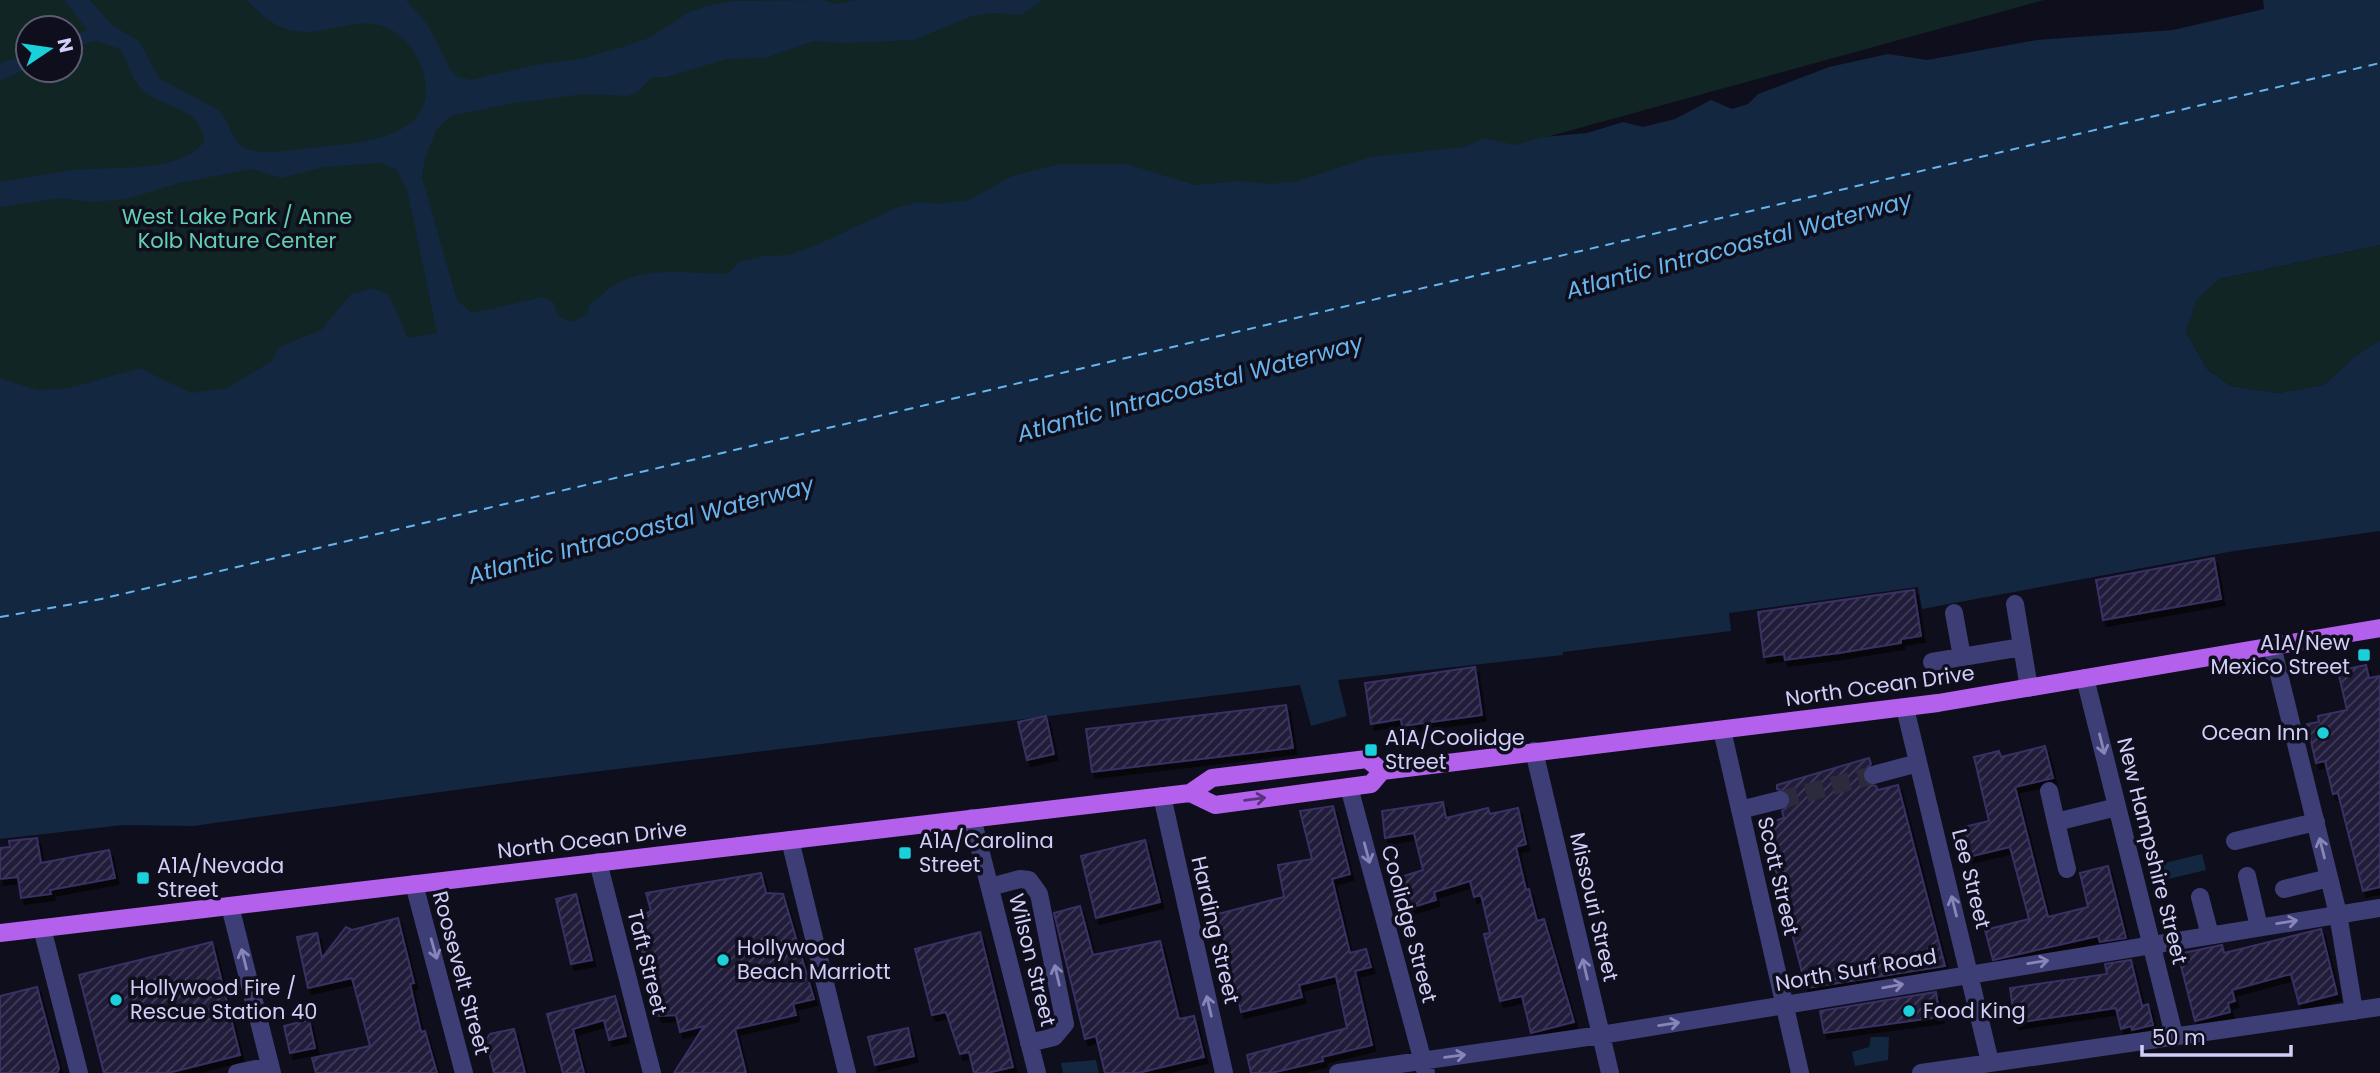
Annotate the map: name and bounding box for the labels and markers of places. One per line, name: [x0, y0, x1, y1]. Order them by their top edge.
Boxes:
place label: A1A/New Mexico Street: [2210, 628, 2350, 681]
marker: A1A/New Mexico Street: [2356, 647, 2372, 663]
place label: Ocean Inn: [2201, 718, 2309, 747]
place label: A1A/Coolidge Street: [1385, 723, 1525, 776]
marker: Ocean Inn: [2315, 725, 2331, 741]
marker: A1A/Coolidge Street: [1363, 742, 1379, 758]
place label: A1A/Carolina Street: [919, 826, 1054, 879]
marker: A1A/Carolina Street: [897, 845, 913, 861]
place label: A1A/Nevada Street: [157, 851, 284, 904]
marker: A1A/Nevada Street: [135, 870, 151, 886]
place label: Hollywood Beach Marriott: [737, 933, 891, 986]
marker: Hollywood Beach Marriott: [715, 952, 731, 968]
place label: Hollywood Fire / Rescue Station 40: [130, 973, 317, 1026]
marker: Hollywood Fire / Rescue Station 40: [108, 992, 124, 1008]
place label: Food King: [1923, 996, 2026, 1025]
marker: Food King: [1901, 1003, 1917, 1019]

